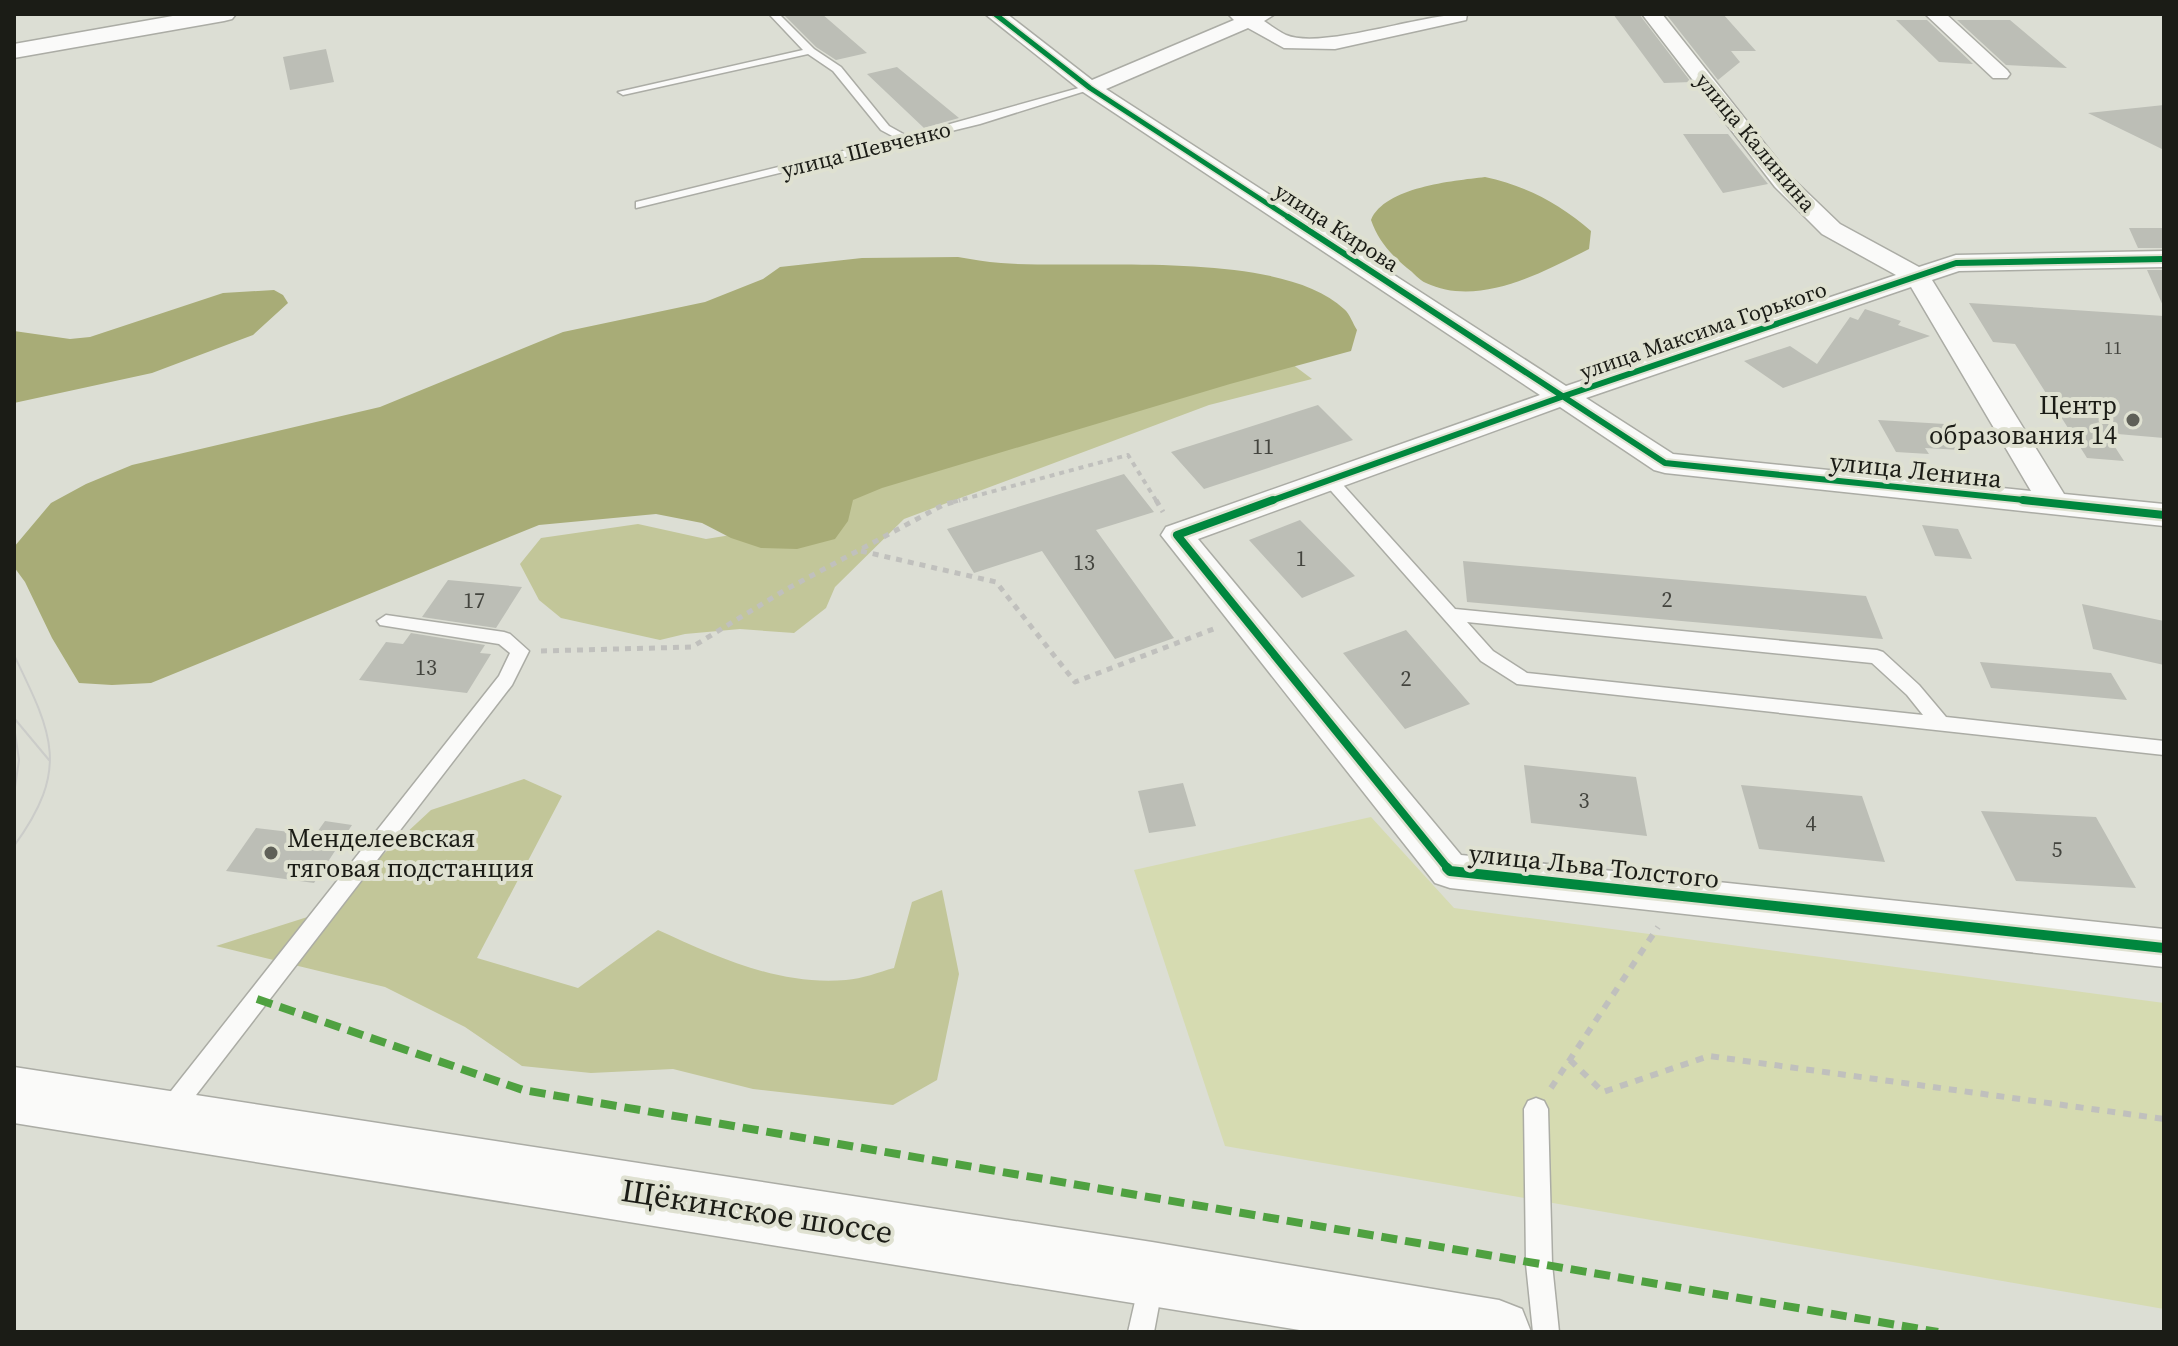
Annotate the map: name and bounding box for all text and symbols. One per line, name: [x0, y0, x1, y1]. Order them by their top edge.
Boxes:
street label: улица Калинина: [1689, 66, 1824, 218]
street label: улица Шевченко: [778, 114, 954, 184]
street label: улица Кирова: [1269, 176, 1406, 279]
street label: улица Максима Горького: [1576, 274, 1830, 386]
house number: 11: [2104, 335, 2122, 360]
place label: Центр образования 14: [1929, 387, 2117, 453]
marker: Центр образования 14: [2124, 411, 2142, 429]
house number: 11: [1252, 431, 1274, 461]
street label: улица Ленина: [1828, 443, 2005, 497]
house number: 1: [1295, 543, 1307, 573]
house number: 13: [1073, 547, 1095, 577]
house number: 2: [1661, 584, 1673, 614]
house number: 17: [463, 585, 485, 615]
house number: 13: [415, 652, 437, 682]
house number: 2: [1400, 663, 1412, 693]
house number: 3: [1578, 785, 1590, 815]
house number: 4: [1805, 808, 1817, 838]
place label: Менделеевская тяговая подстанция: [287, 820, 534, 886]
house number: 5: [2051, 834, 2063, 864]
street label: улица Льва Толстого: [1467, 835, 1721, 897]
marker: Менделеевская тяговая подстанция: [262, 844, 280, 862]
street label: Щёкинское шоссе: [618, 1168, 896, 1254]

